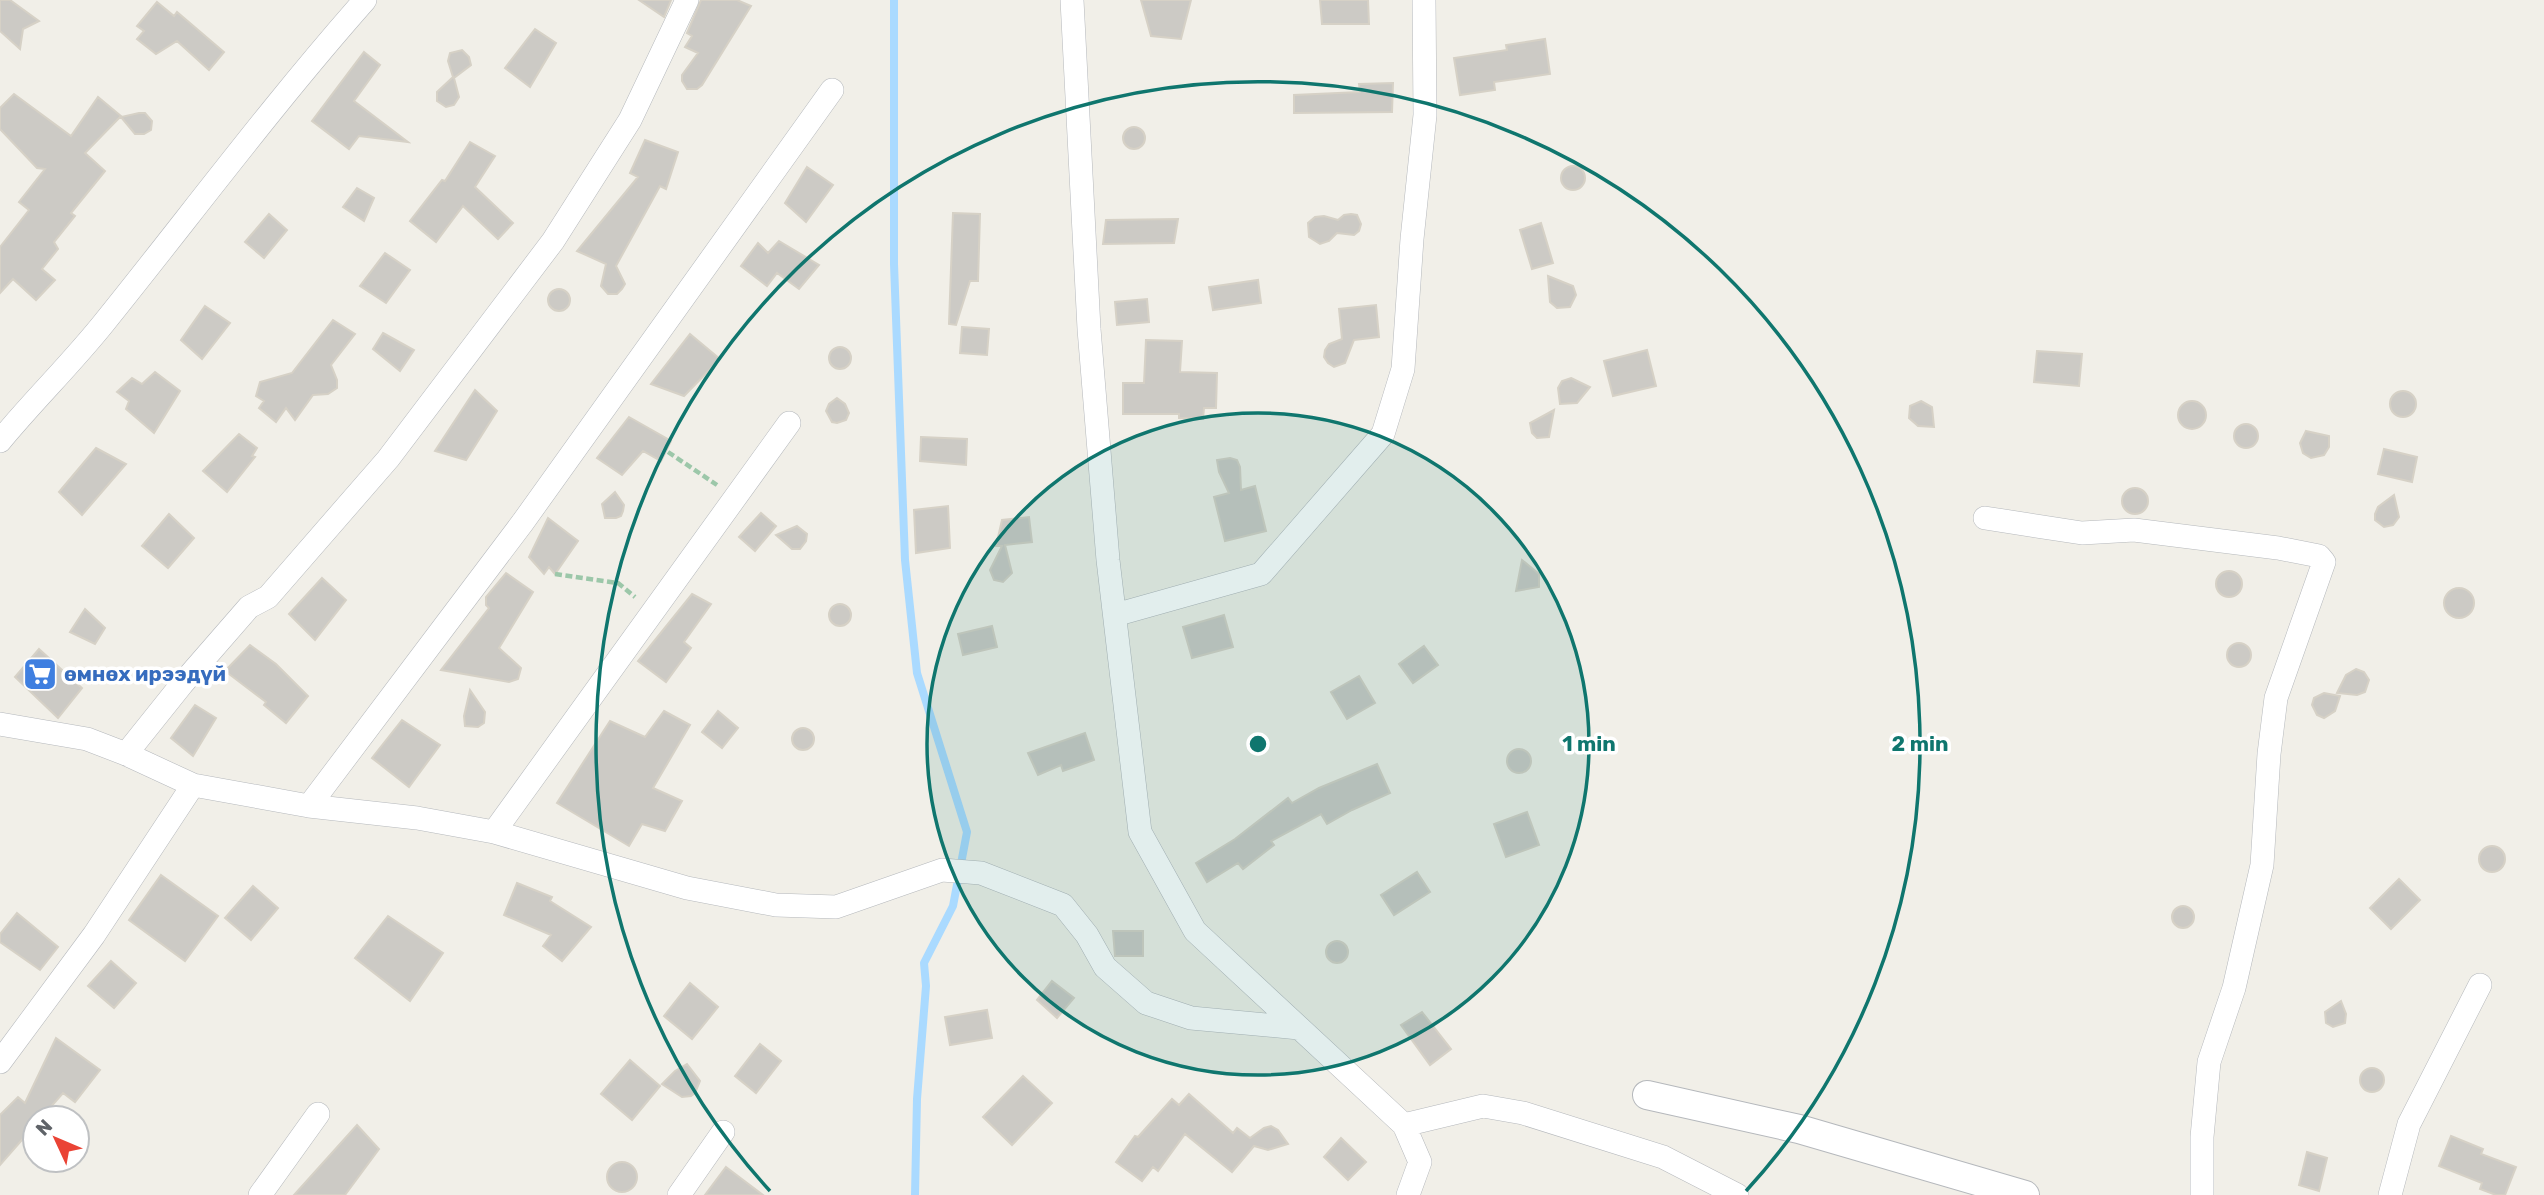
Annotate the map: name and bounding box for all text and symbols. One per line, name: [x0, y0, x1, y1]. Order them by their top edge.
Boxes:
supermarket icon: өмнөх ирээдүй: [21, 655, 59, 693]
place label: өмнөх ирээдүй: [64, 661, 226, 686]
text: 1 min: [1562, 731, 1616, 756]
text: 2 min: [1892, 731, 1948, 756]
centre of rings: [1246, 732, 1270, 756]
north arrow: [21, 1104, 91, 1174]
text: N: [31, 1115, 57, 1140]

